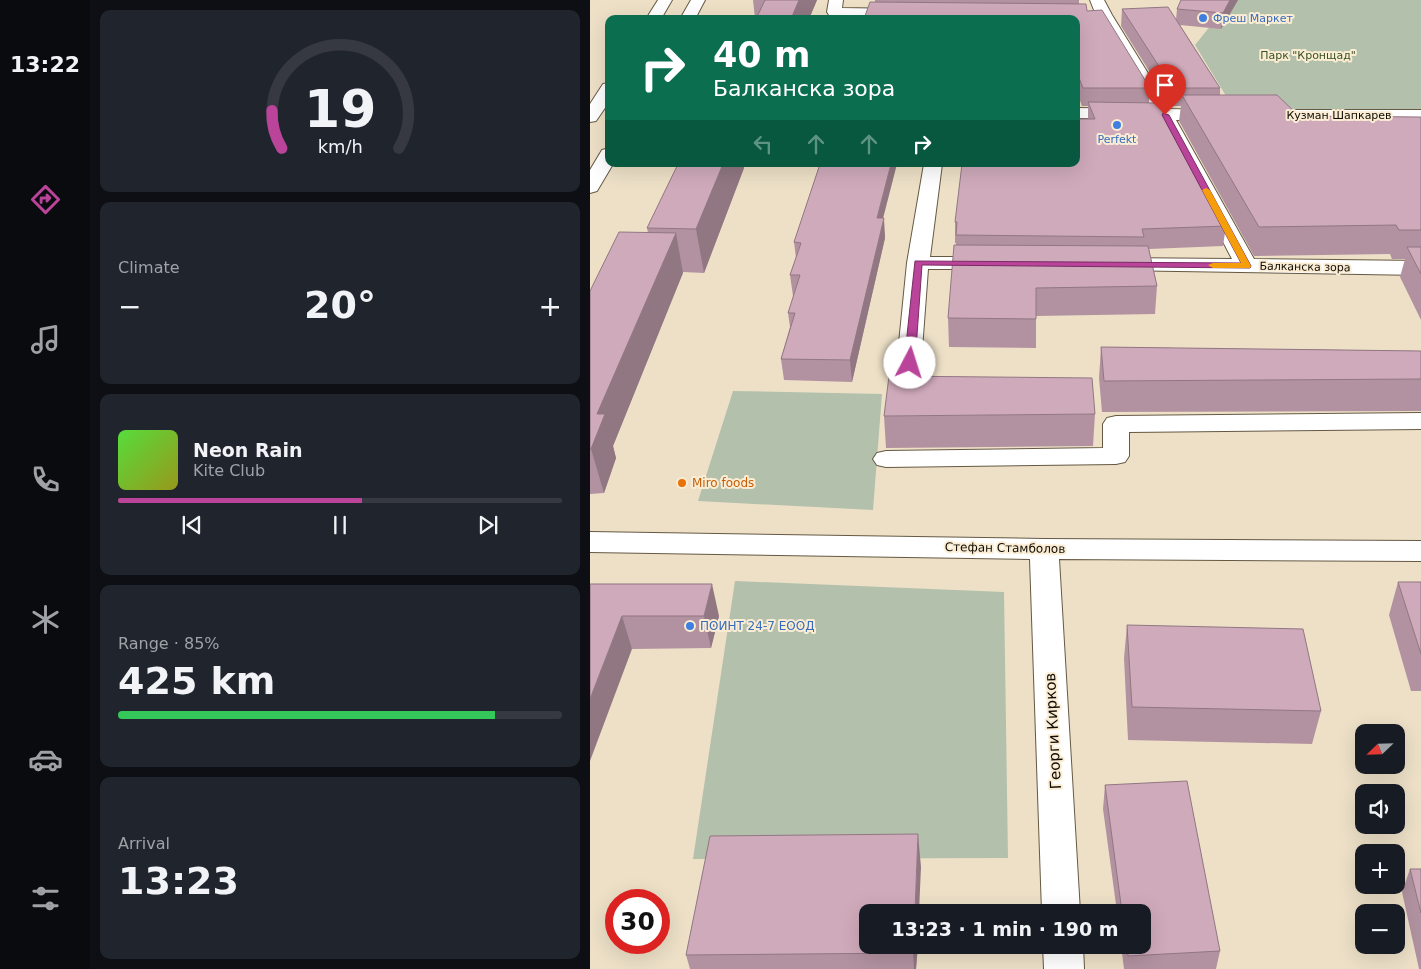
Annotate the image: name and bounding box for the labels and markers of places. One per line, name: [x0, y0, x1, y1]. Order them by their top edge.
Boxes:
marker: Фреш Маркет: [1197, 12, 1209, 24]
place label: Фреш Маркет: [1213, 12, 1293, 25]
pin: [1144, 64, 1186, 115]
marker: Perfekt: [1111, 119, 1123, 131]
place label: Perfekt: [1098, 133, 1137, 146]
place label: Miro foods: [692, 476, 754, 490]
marker: Miro foods: [676, 477, 688, 489]
place label: ПОИНТ 24-7 ЕООД: [700, 619, 815, 633]
marker: ПОИНТ 24-7 ЕООД: [684, 620, 696, 632]

